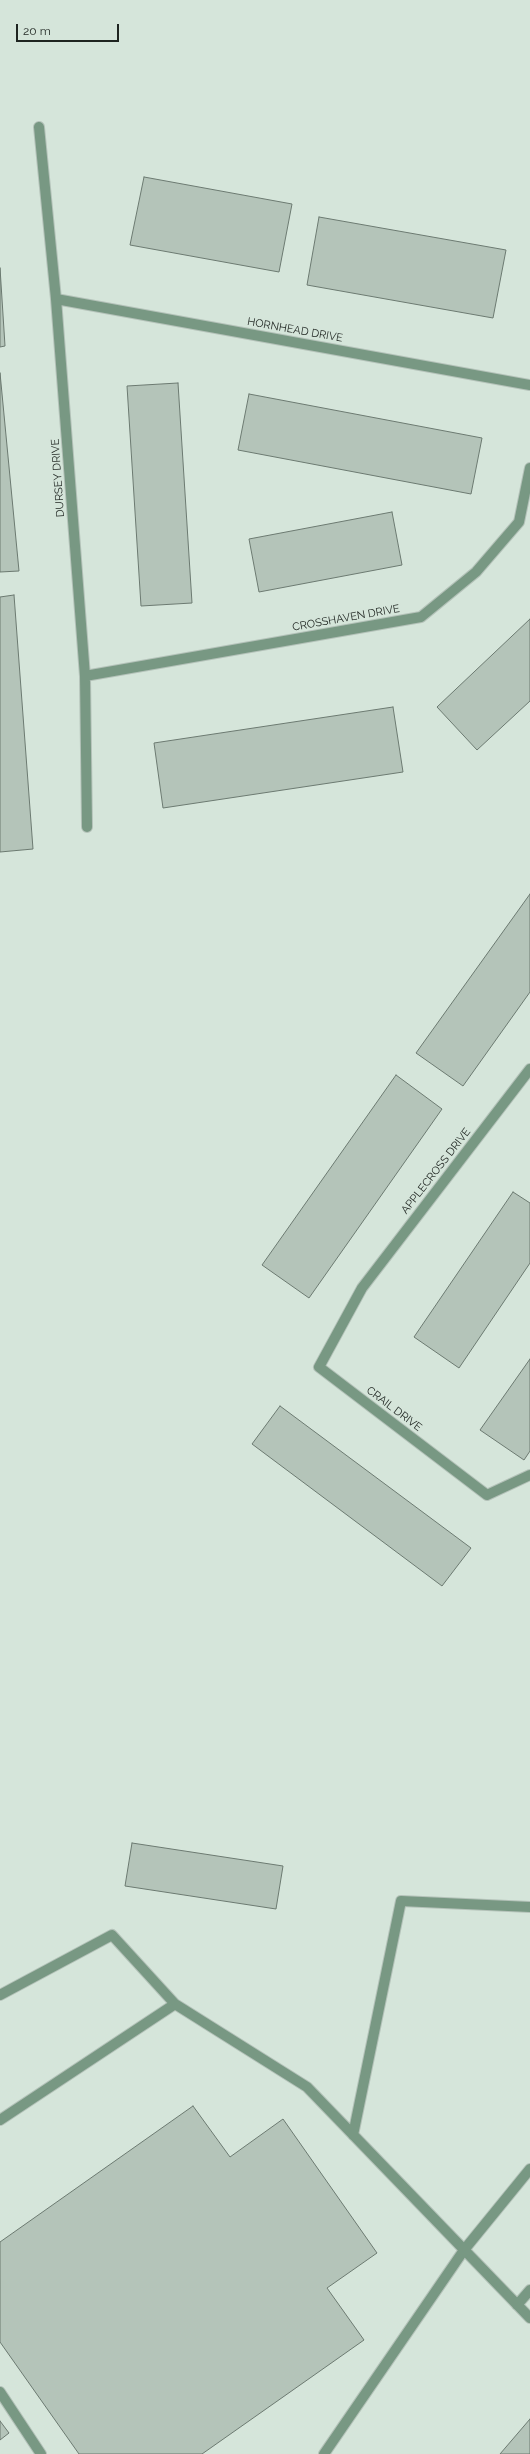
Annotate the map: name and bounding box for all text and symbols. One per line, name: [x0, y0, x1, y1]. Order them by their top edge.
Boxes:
scale bar: [18, 16, 121, 42]
text: 20 m: [23, 24, 51, 38]
street label: HORNHEAD DRIVE: [246, 315, 344, 345]
street label: DURSEY DRIVE: [49, 438, 67, 518]
street label: CROSSHAVEN DRIVE: [291, 602, 401, 634]
street label: APPLECROSS DRIVE: [398, 1126, 474, 1216]
street label: CRAIL DRIVE: [364, 1384, 424, 1434]

